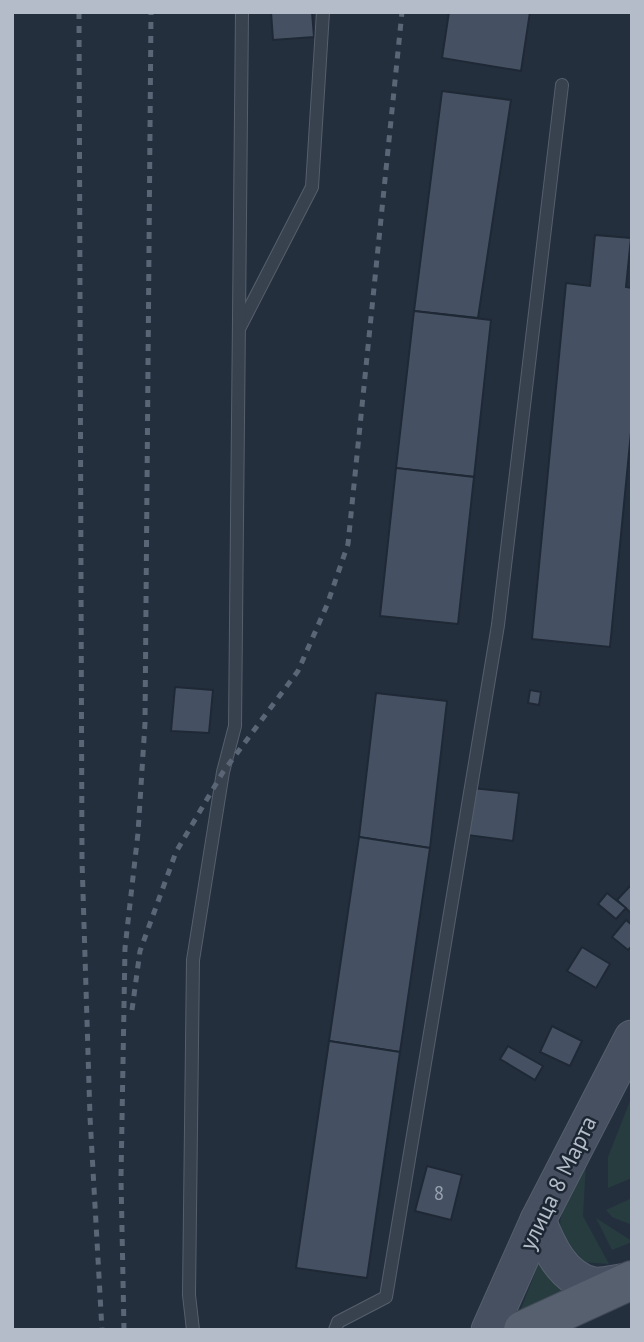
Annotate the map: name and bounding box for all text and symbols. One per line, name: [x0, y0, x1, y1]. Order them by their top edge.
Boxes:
street label: улица 8 Марта: [513, 1111, 602, 1255]
house number: 8: [434, 1181, 444, 1205]

